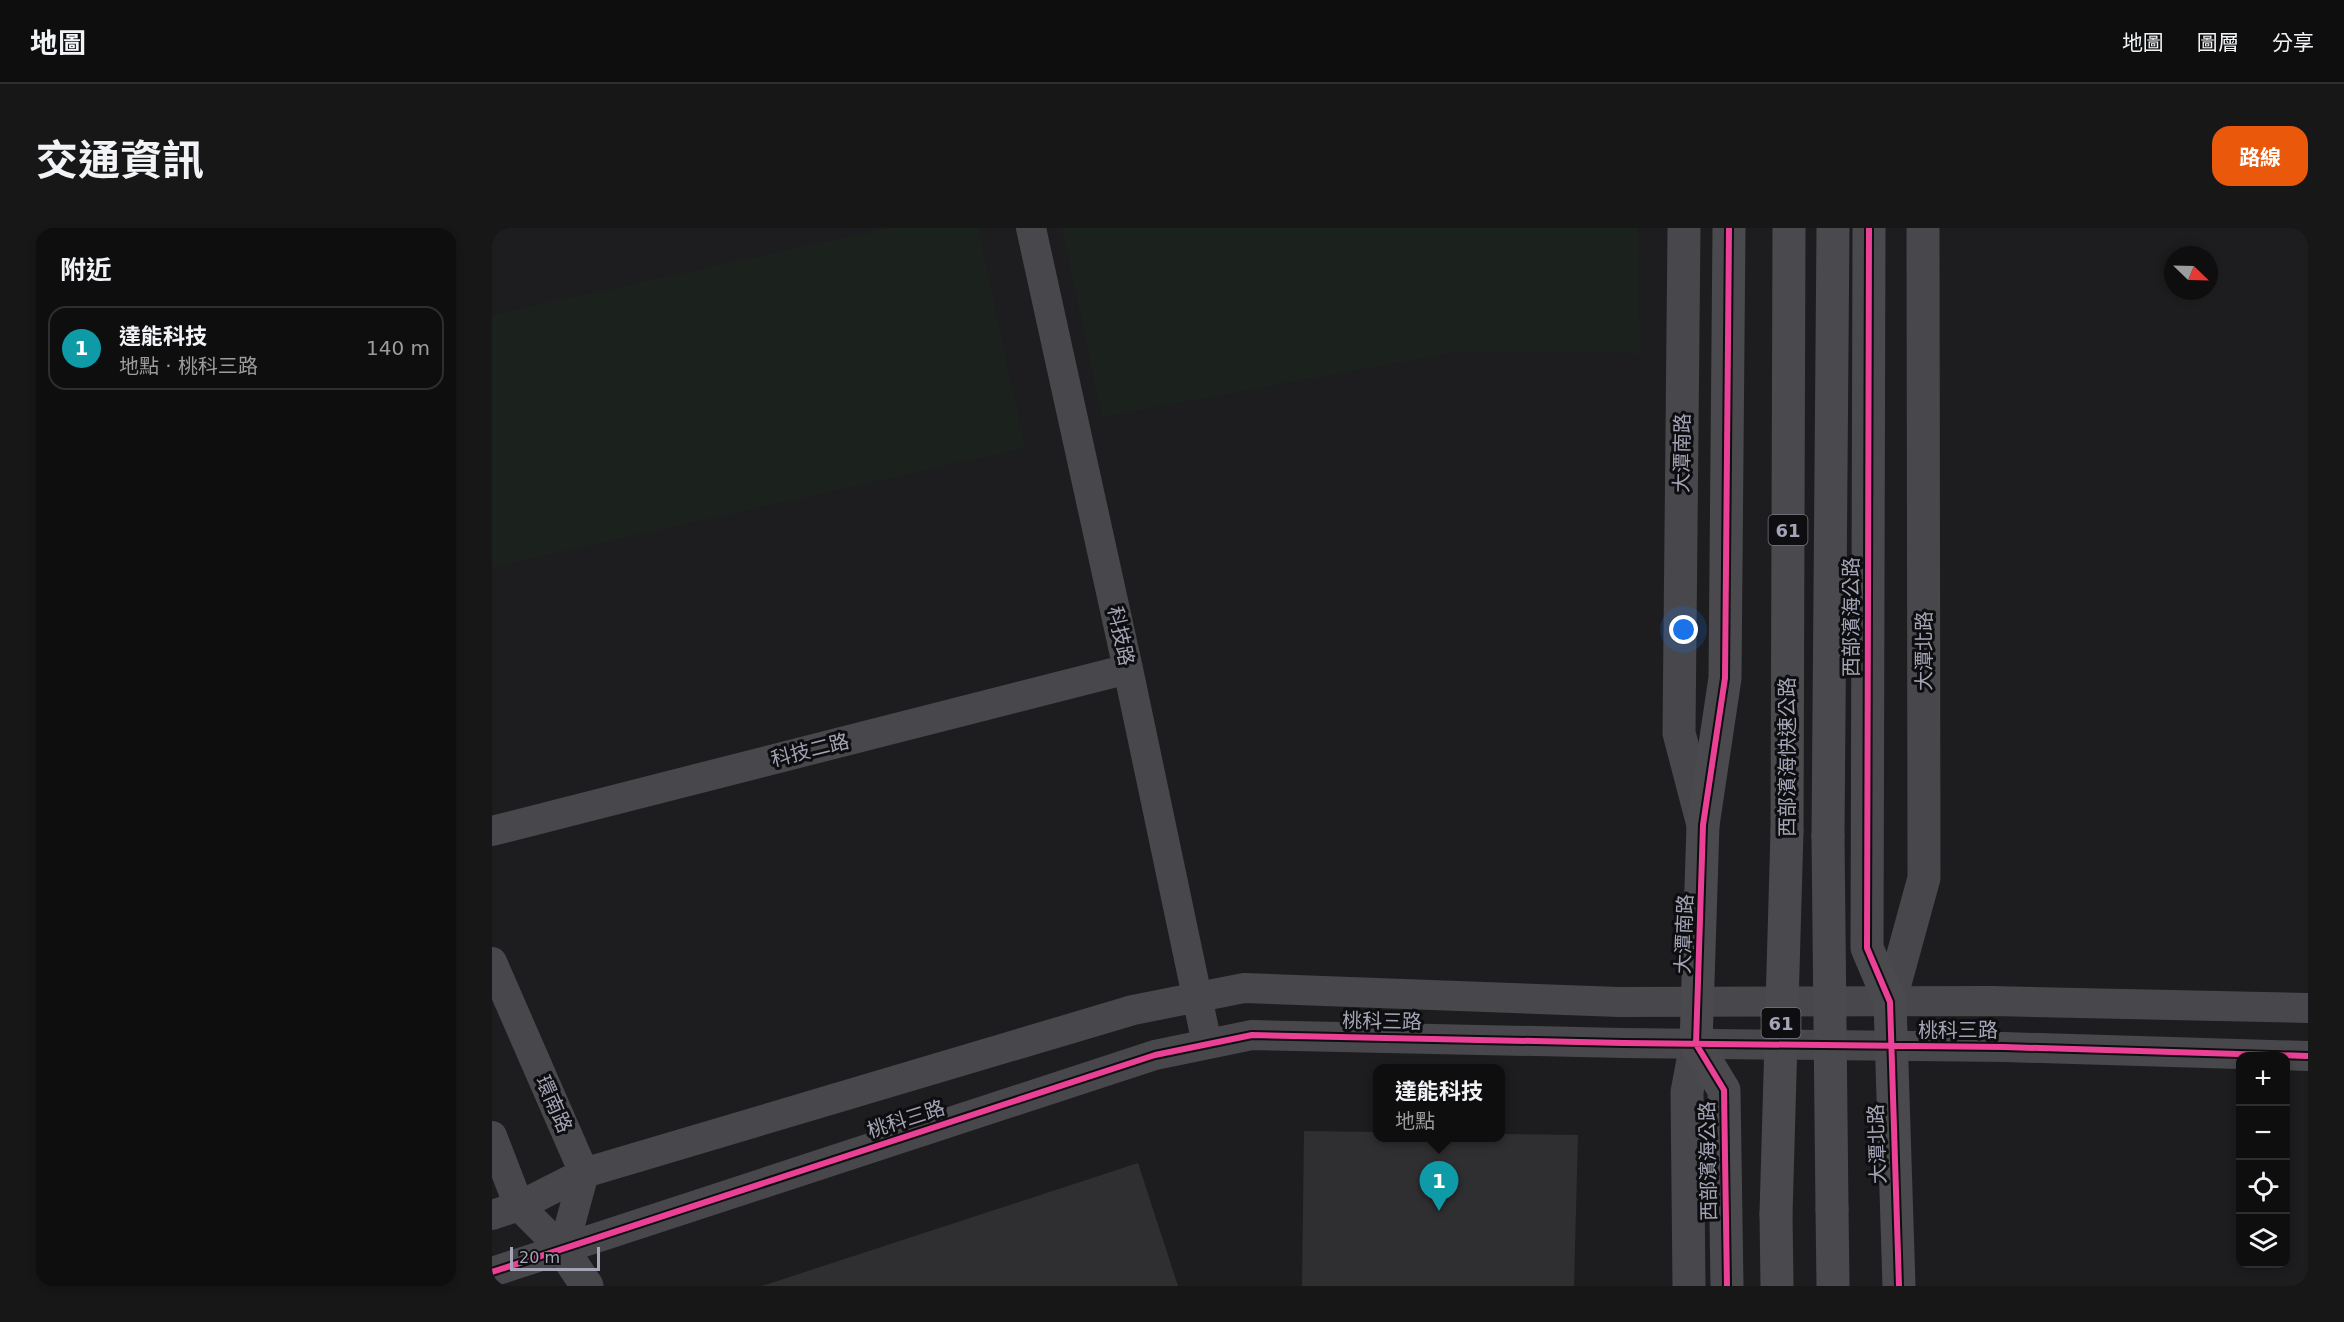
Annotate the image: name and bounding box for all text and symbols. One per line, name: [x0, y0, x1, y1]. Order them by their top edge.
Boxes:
text: 地圖: [30, 27, 86, 60]
text: 地圖: [2122, 31, 2164, 55]
text: 圖層: [2197, 31, 2239, 55]
text: 分享: [2272, 31, 2314, 55]
button: 路線: [2212, 126, 2308, 186]
text: 交通資訊: [36, 136, 204, 185]
north arrow: [2164, 246, 2218, 300]
text: 附近: [60, 255, 112, 285]
text: 達能科技: [119, 324, 207, 349]
text: 1: [75, 336, 88, 360]
text: 140 m: [366, 336, 430, 360]
text: 地點 · 桃科三路: [119, 354, 258, 378]
street label: 大潭南路: [1669, 413, 1695, 493]
road number: 61: [1768, 515, 1808, 545]
street label: 西部濱海公路: [1839, 557, 1863, 677]
street label: 科技路: [1103, 604, 1139, 668]
street label: 大潭北路: [1912, 611, 1936, 691]
your location: [1669, 615, 1698, 644]
street label: 西部濱海快速公路: [1775, 677, 1799, 837]
street label: 科技二路: [768, 729, 852, 771]
street label: 大潭南路: [1671, 894, 1697, 974]
street label: 桃科三路: [1342, 1008, 1422, 1034]
road number: 61: [1762, 1008, 1800, 1038]
street label: 桃科三路: [1918, 1018, 1998, 1042]
map controls: [2236, 1052, 2290, 1268]
button: +: [2236, 1052, 2290, 1106]
popup: [1373, 1064, 1505, 1142]
street label: 環南路: [531, 1072, 577, 1136]
text: 達能科技: [1395, 1079, 1483, 1104]
street label: 桃科三路: [864, 1095, 948, 1143]
street label: 西部濱海公路: [1695, 1101, 1721, 1221]
street label: 大潭北路: [1864, 1104, 1890, 1184]
button: −: [2236, 1106, 2290, 1160]
text: 地點: [1395, 1109, 1435, 1133]
button: locate: [2236, 1160, 2290, 1214]
pin: 1: [1420, 1162, 1458, 1211]
button: layers: [2236, 1214, 2290, 1268]
scale bar: [510, 1244, 600, 1272]
text: 20 m: [519, 1248, 560, 1267]

